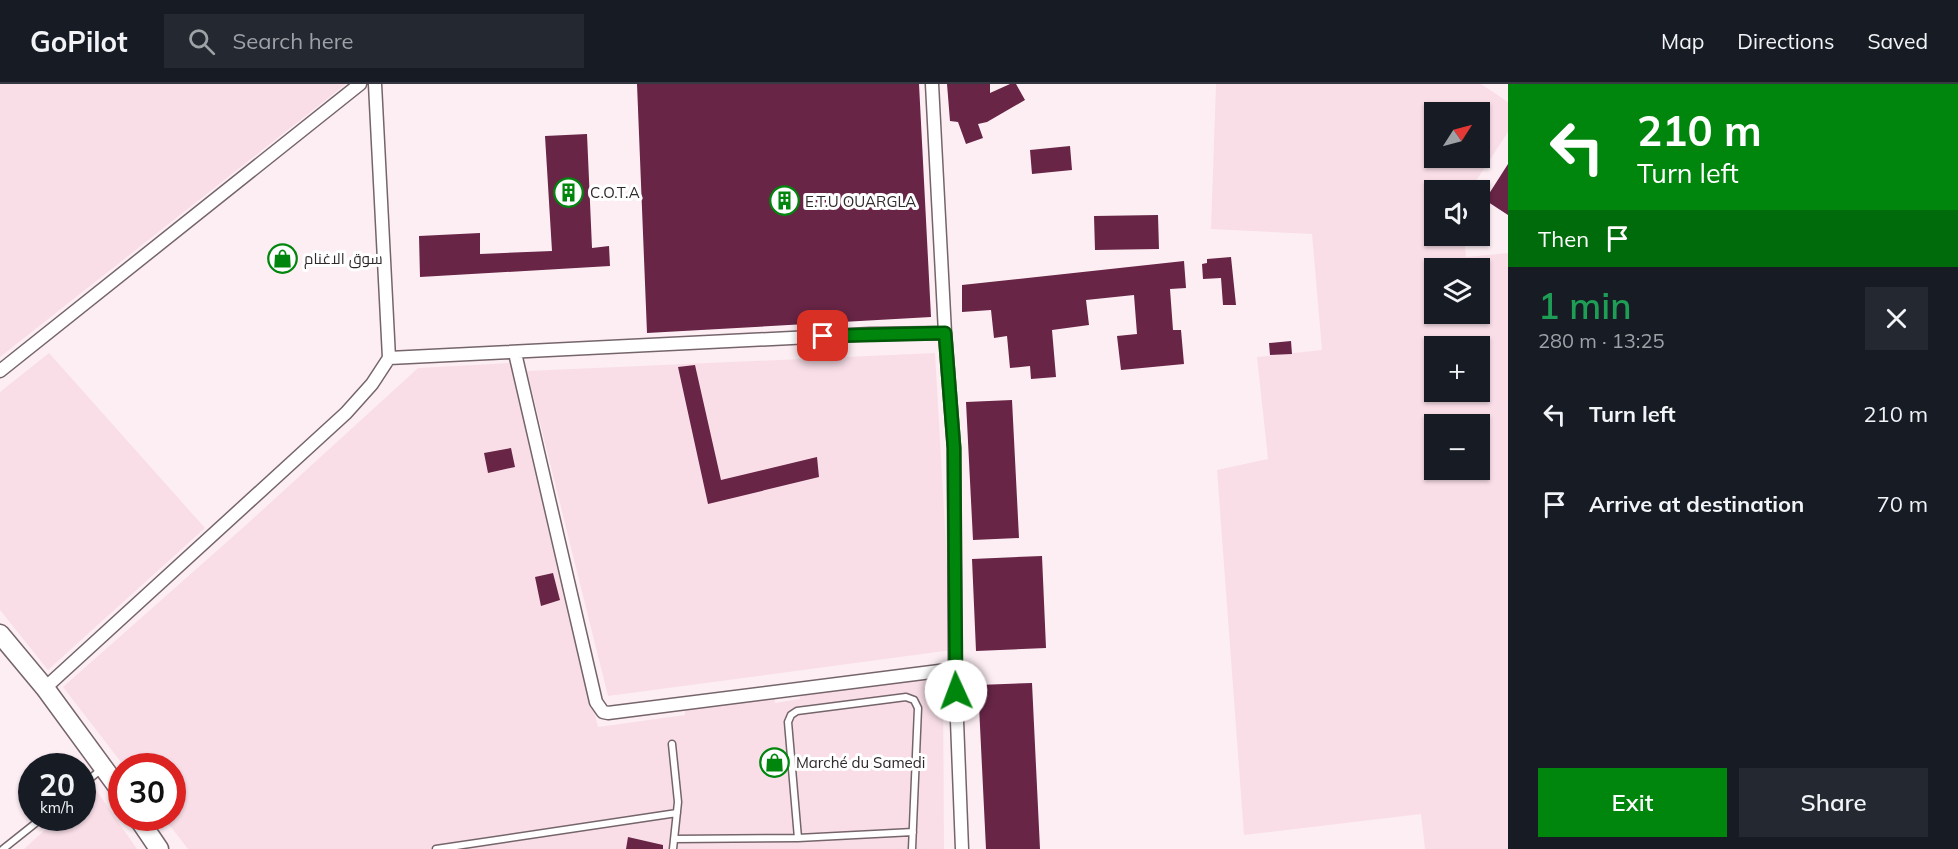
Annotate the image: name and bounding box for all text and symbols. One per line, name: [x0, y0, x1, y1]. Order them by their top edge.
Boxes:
search box: [164, 14, 584, 68]
text: GoPilot: [30, 24, 128, 59]
icon: search: [185, 25, 218, 58]
text: Search here: [233, 27, 354, 55]
text: Map: [1661, 28, 1704, 54]
text: Directions: [1737, 28, 1834, 54]
text: Saved: [1867, 28, 1928, 54]
north arrow: [1424, 102, 1490, 168]
map controls: [1424, 102, 1490, 480]
text: 210 m: [1637, 104, 1762, 157]
icon: left: [1538, 108, 1616, 186]
text: Turn left: [1637, 156, 1739, 190]
building icon: C.O.T.A: [553, 176, 585, 208]
button: sound: [1424, 180, 1490, 246]
place label: C.O.T.A: [590, 183, 640, 202]
building icon: E.T.U OUARGLA: [768, 185, 800, 217]
place label: E.T.U OUARGLA: [805, 192, 916, 211]
icon: arrive: [1601, 222, 1634, 255]
text: Then: [1538, 225, 1589, 253]
shop icon: سوق الاغنام: [267, 242, 299, 274]
place label: سوق الاغنام: [304, 249, 383, 269]
button: layers: [1424, 258, 1490, 324]
text: 1 min: [1538, 283, 1632, 328]
button: close: [1865, 287, 1928, 350]
pin: [797, 310, 848, 361]
icon: arrive: [806, 319, 839, 352]
text: 280 m · 13:25: [1538, 328, 1664, 353]
button: +: [1424, 336, 1490, 402]
icon: left: [1538, 398, 1571, 431]
text: Turn left: [1589, 400, 1676, 428]
text: 210 m: [1863, 400, 1928, 428]
button: −: [1424, 414, 1490, 480]
icon: arrive: [1538, 488, 1571, 521]
text: Arrive at destination: [1589, 490, 1804, 518]
text: 70 m: [1877, 490, 1928, 518]
position arrow: [924, 659, 988, 723]
shop icon: Marché du Samedi: [759, 746, 791, 778]
speed limit sign: 30: [108, 753, 186, 831]
place label: Marché du Samedi: [796, 753, 925, 772]
text: 20: [39, 766, 75, 804]
button: Exit: [1538, 768, 1727, 837]
button: Share: [1739, 768, 1928, 837]
text: km/h: [40, 798, 74, 817]

